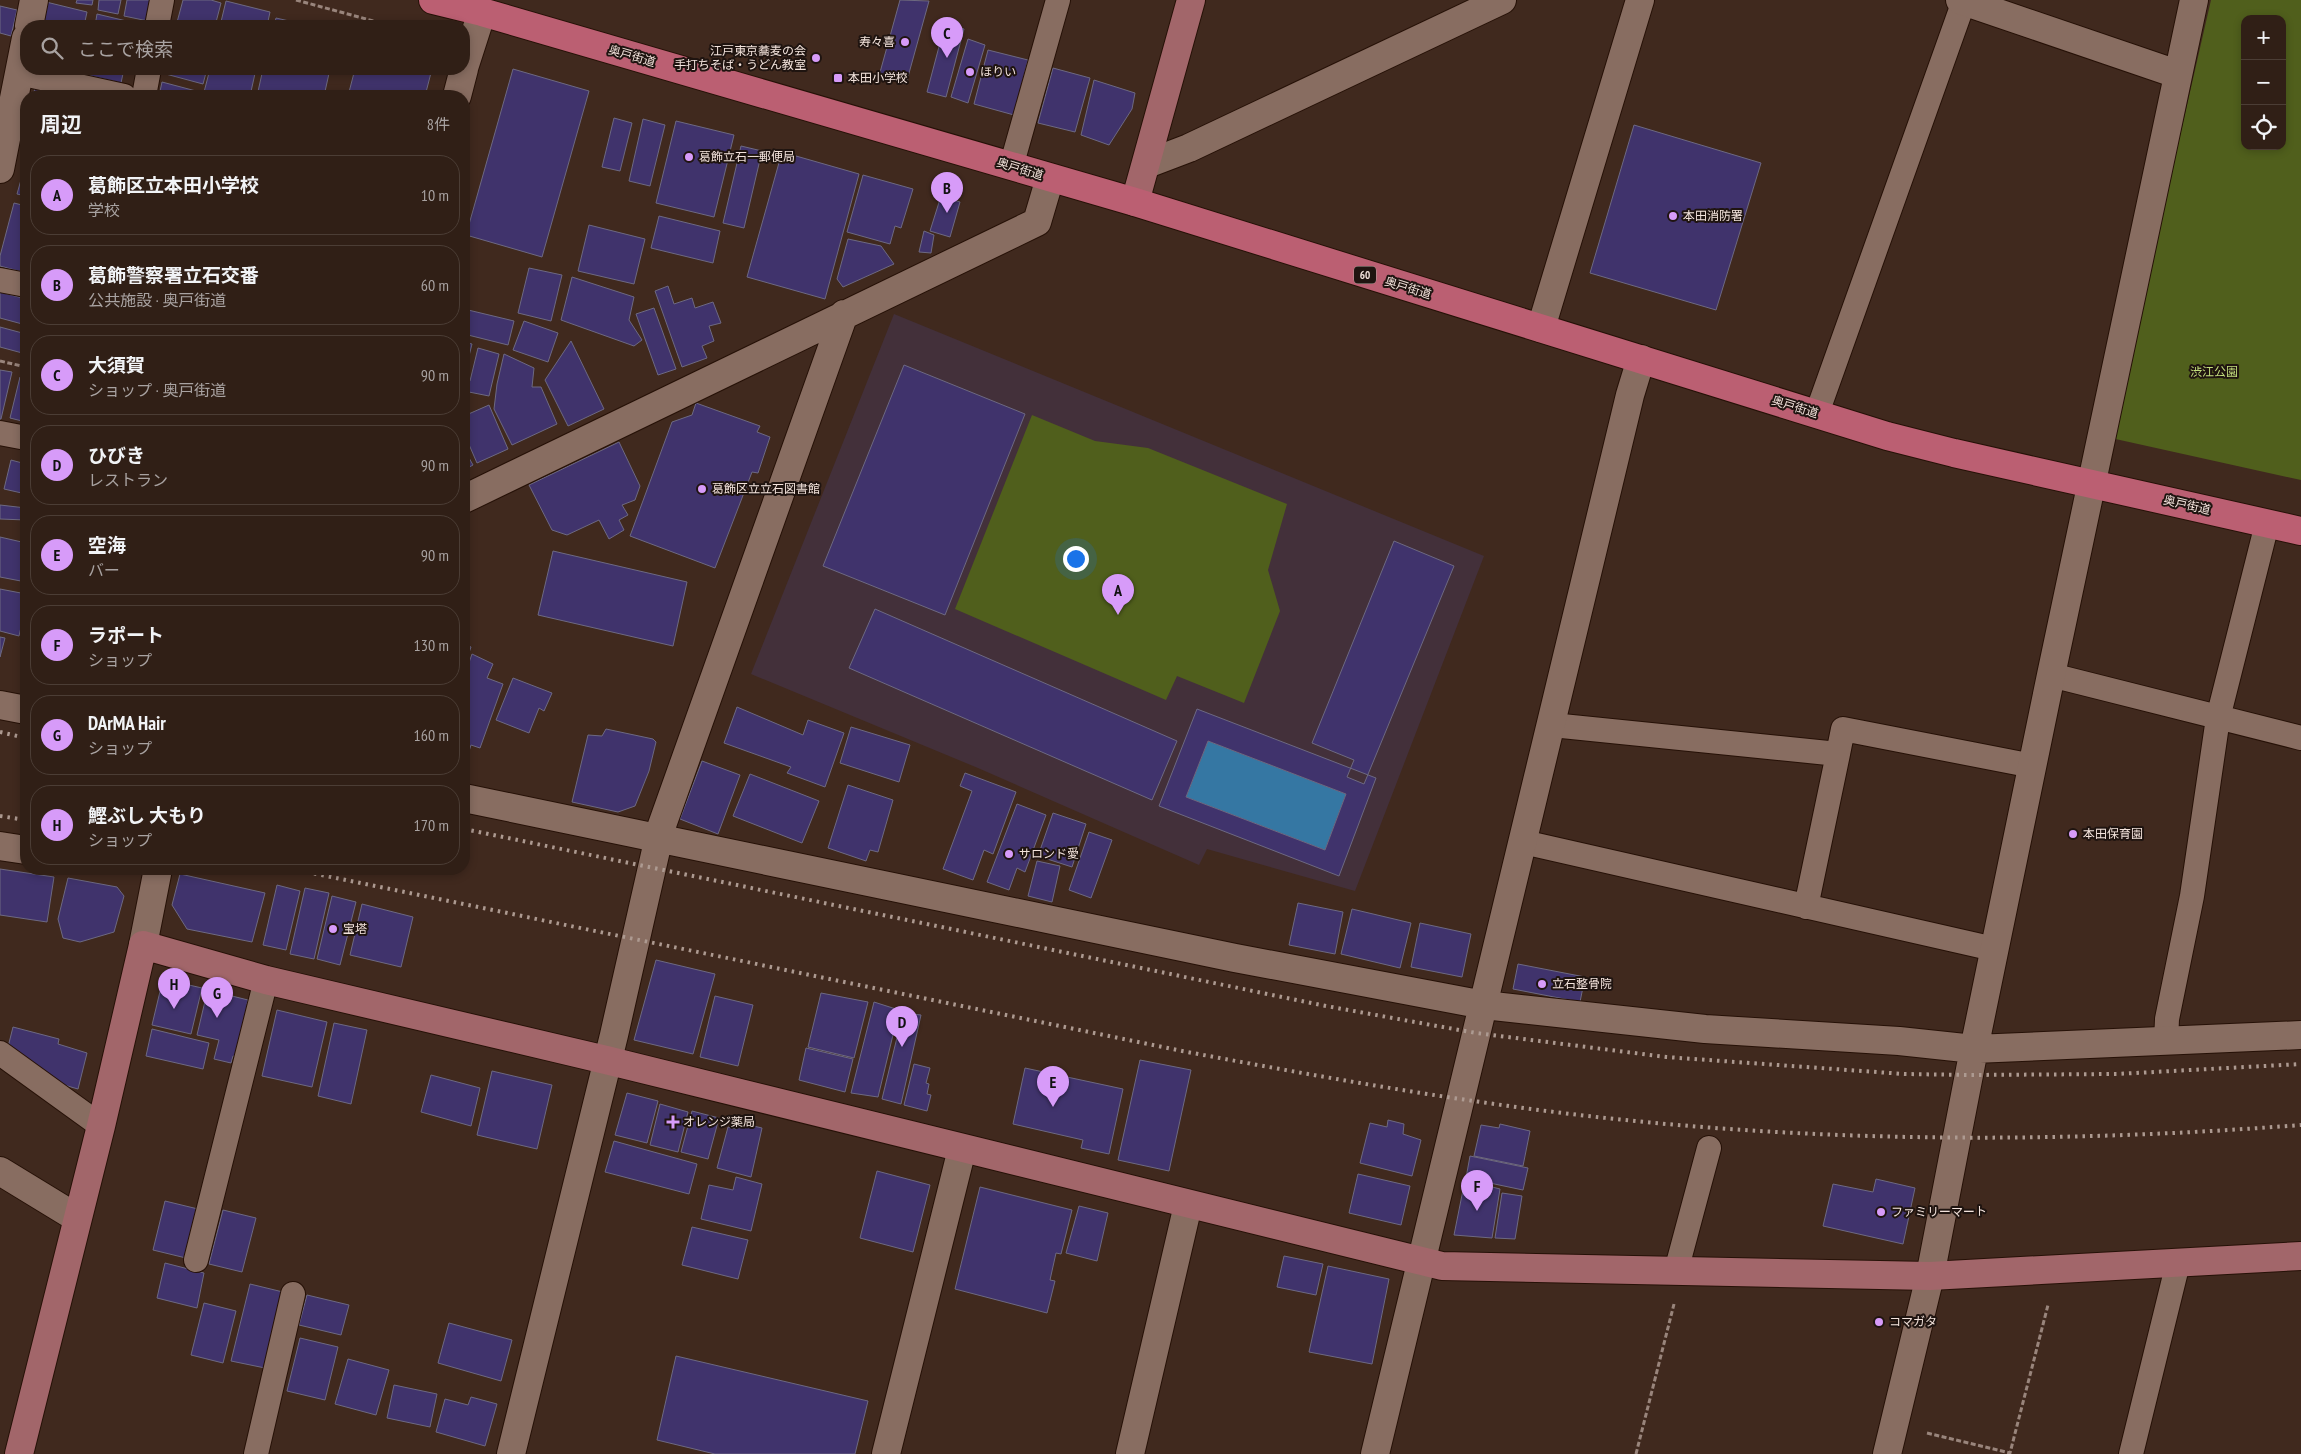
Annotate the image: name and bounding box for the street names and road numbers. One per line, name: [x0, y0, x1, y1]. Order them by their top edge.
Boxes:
street label: 奥戸街道: [607, 42, 657, 69]
street label: 奥戸街道: [995, 154, 1045, 183]
road number: 60: [1354, 266, 1376, 284]
street label: 奥戸街道: [1383, 273, 1433, 302]
street label: 奥戸街道: [1770, 392, 1820, 421]
street label: 奥戸街道: [2162, 492, 2212, 517]

